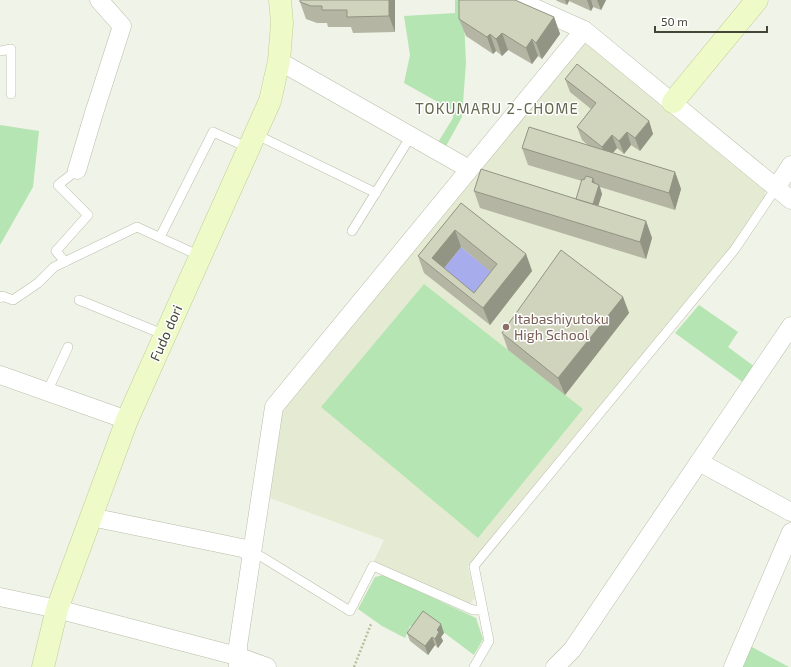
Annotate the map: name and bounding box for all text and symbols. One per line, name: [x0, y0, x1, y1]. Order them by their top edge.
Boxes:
scale bar: [655, 8, 767, 34]
text: 50 m: [661, 14, 688, 28]
district label: TOKUMARU 2-CHOME: [415, 99, 579, 117]
street label: Fudo dori: [146, 302, 185, 363]
place label: Itabashiyutoku High School: [514, 310, 609, 343]
marker: Itabashiyutoku High School: [501, 322, 511, 332]

